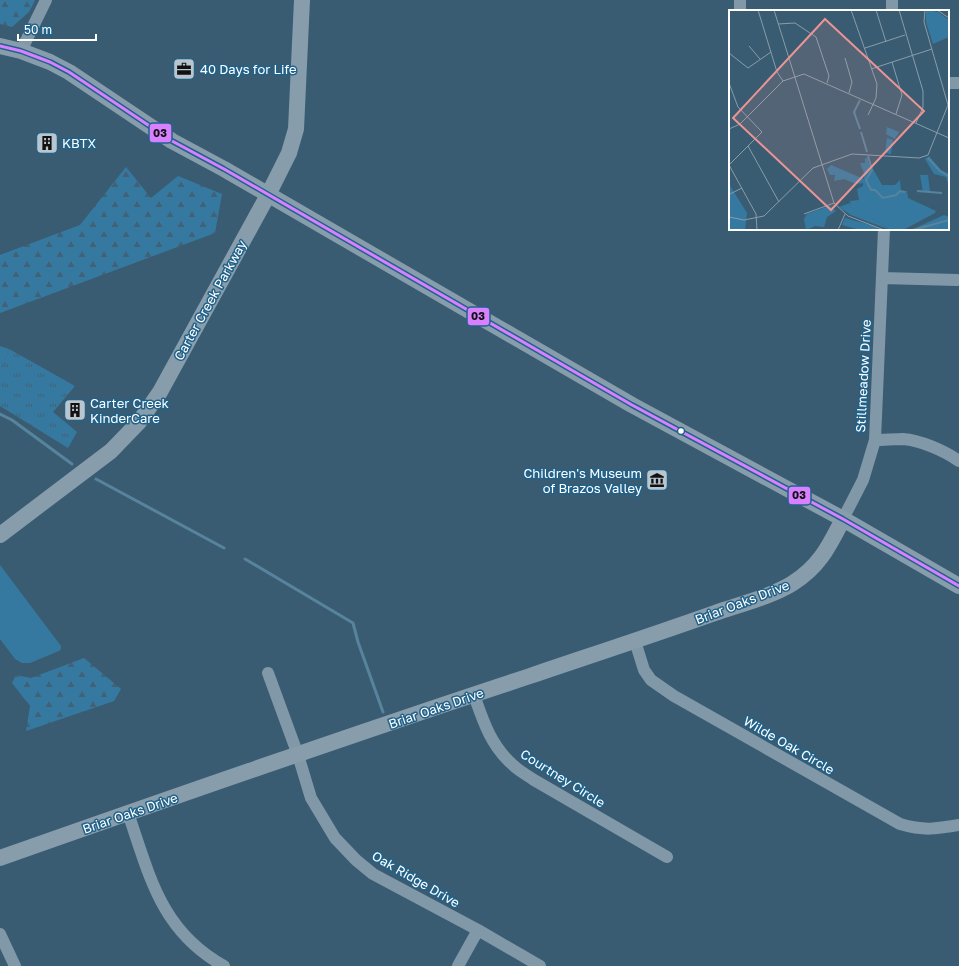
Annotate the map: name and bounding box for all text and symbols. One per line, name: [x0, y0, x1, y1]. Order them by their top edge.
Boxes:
inset map: [729, 10, 949, 230]
scale bar: [18, 16, 96, 42]
text: 50 m: [24, 22, 52, 37]
office icon: 40 Days for Life: [171, 56, 197, 82]
place label: 40 Days for Life: [200, 61, 297, 77]
line badge: 03: [149, 123, 172, 143]
text: 03: [153, 126, 167, 139]
building icon: KBTX: [34, 130, 60, 156]
place label: KBTX: [62, 135, 96, 151]
street label: Carter Creek Parkway: [170, 236, 250, 363]
line badge: 03: [467, 307, 490, 326]
text: 03: [471, 309, 485, 322]
street label: Stillmeadow Drive: [852, 319, 874, 433]
place label: Carter Creek KinderCare: [90, 395, 169, 426]
building icon: Carter Creek KinderCare: [62, 397, 88, 423]
unlabelled marker: [676, 426, 686, 436]
place label: Children's Museum of Brazos Valley: [523, 465, 643, 496]
museum icon: Children's Museum of Brazos Valley: [644, 467, 670, 493]
line badge: 03: [788, 486, 811, 505]
text: 03: [792, 488, 806, 501]
street label: Briar Oaks Drive: [693, 577, 791, 627]
street label: Briar Oaks Drive: [386, 684, 486, 732]
street label: Wilde Oak Circle: [741, 713, 837, 777]
street label: Courtney Circle: [518, 746, 608, 810]
street label: Briar Oaks Drive: [80, 789, 180, 837]
street label: Oak Ridge Drive: [369, 847, 463, 911]

